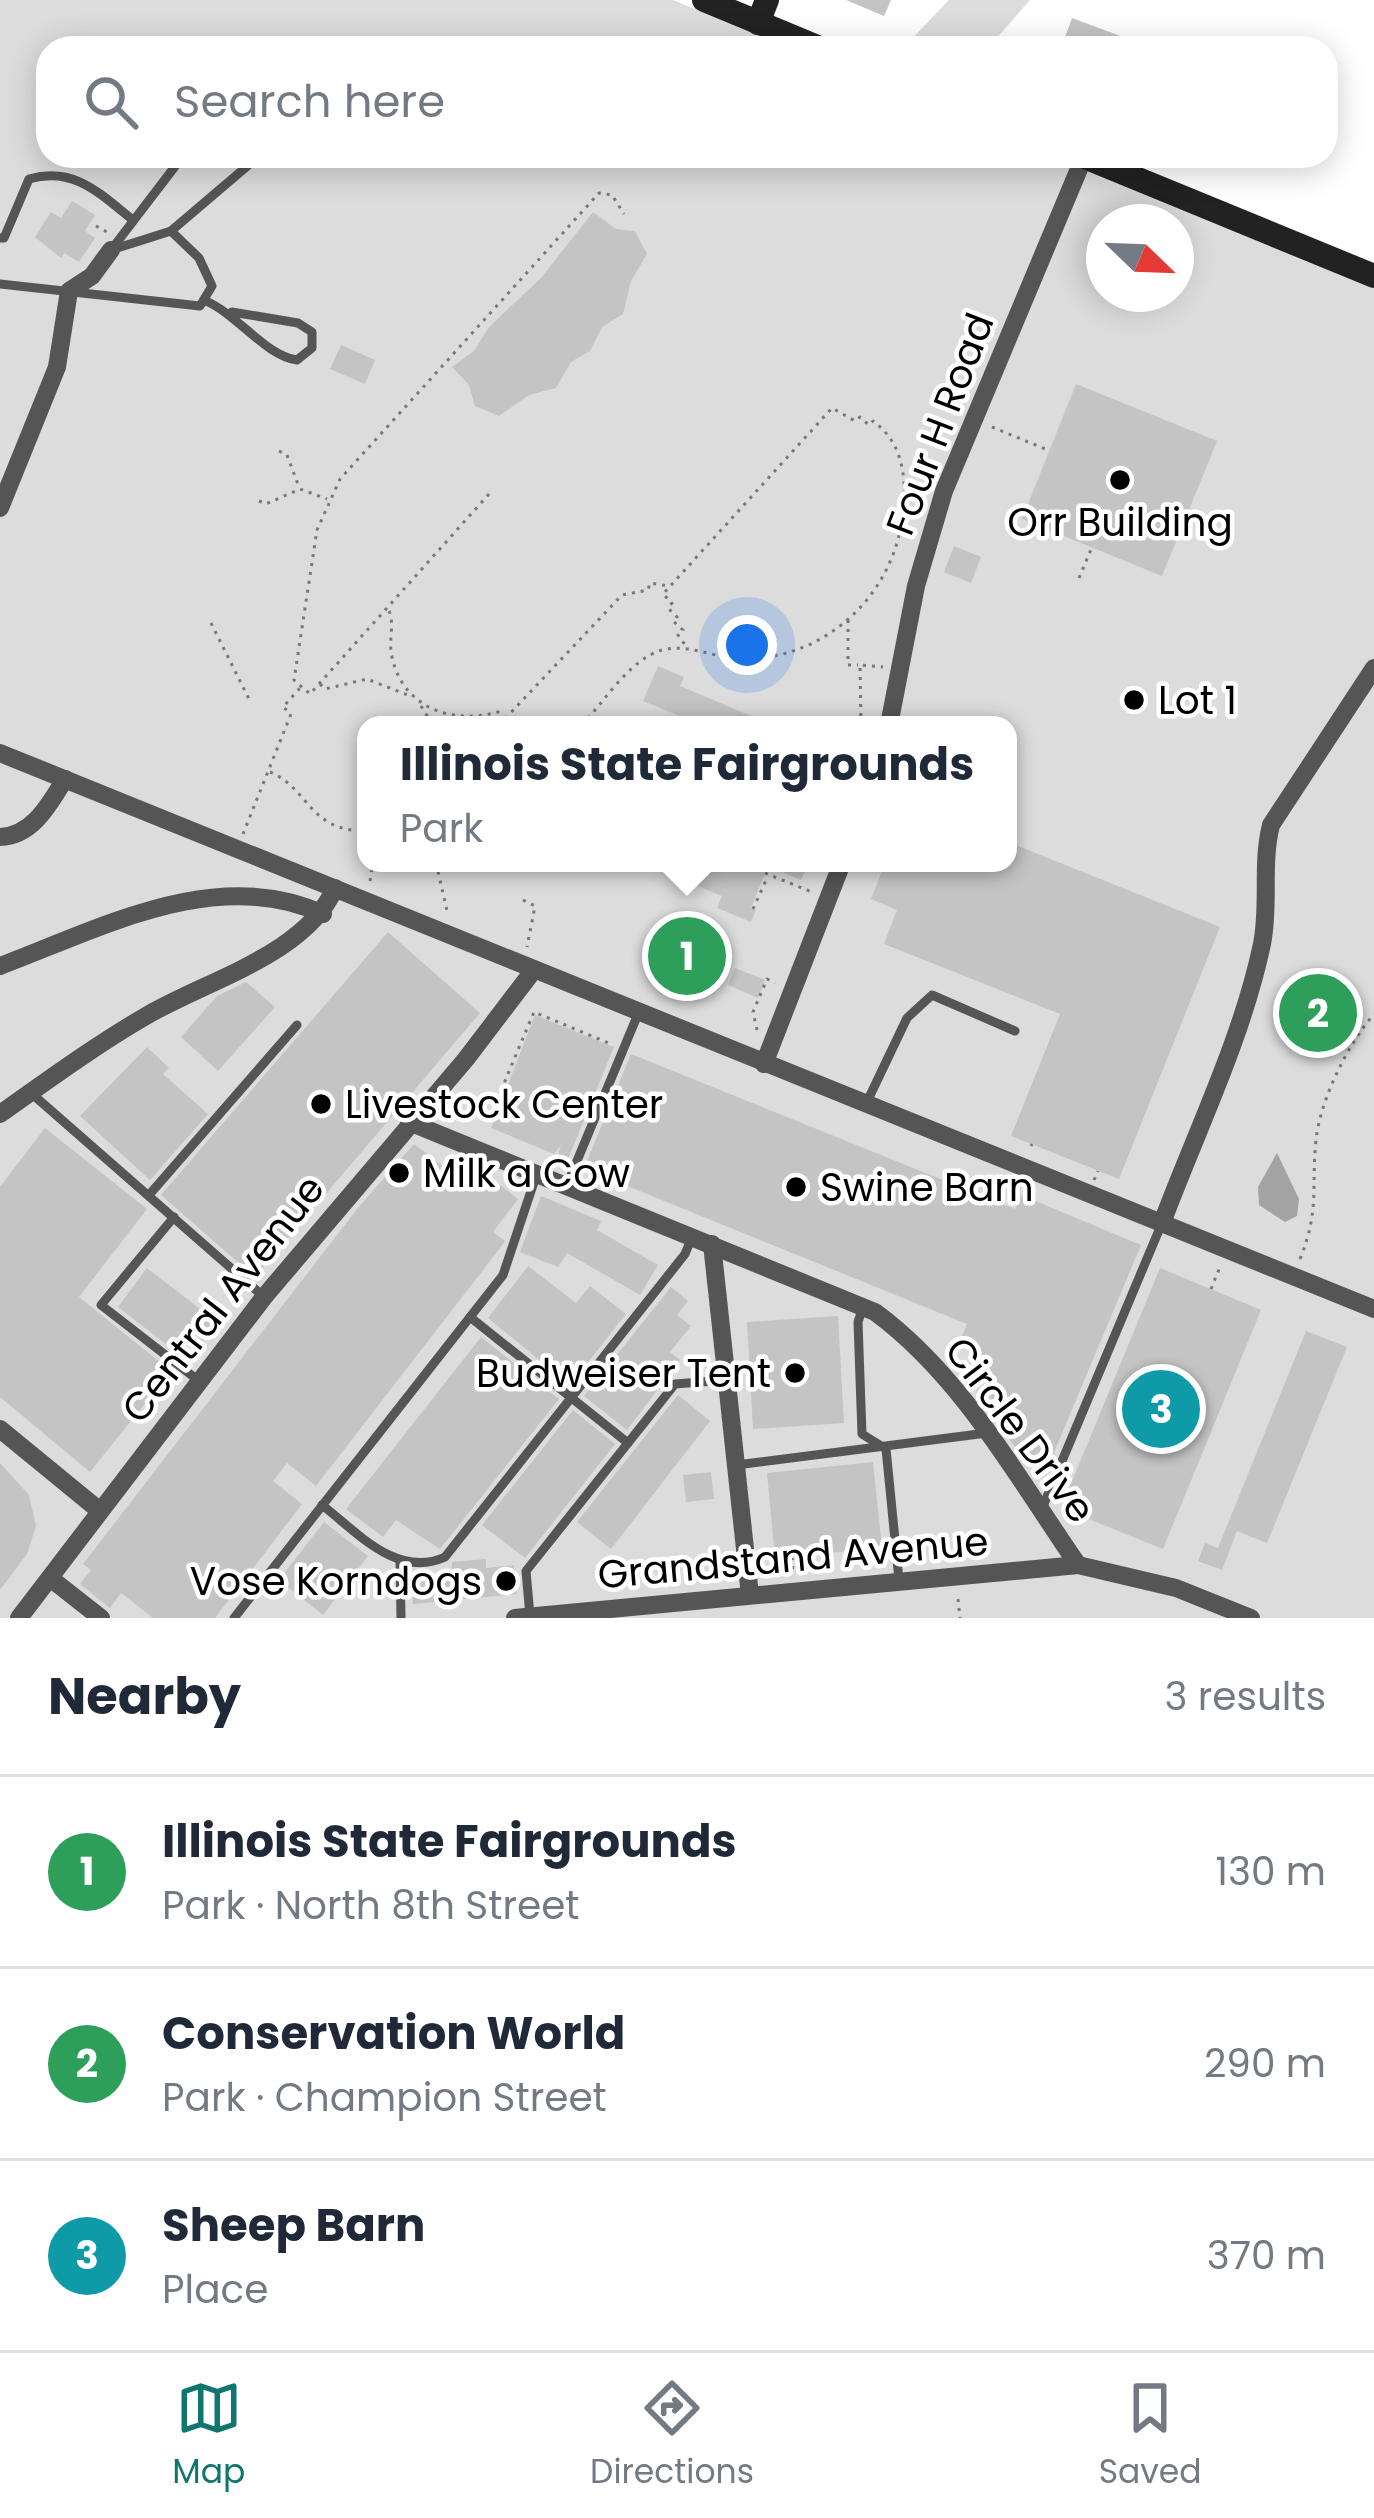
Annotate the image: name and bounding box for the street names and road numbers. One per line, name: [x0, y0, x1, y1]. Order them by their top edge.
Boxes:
street label: Four H Road: [873, 305, 1007, 543]
street label: Central Avenue: [109, 1164, 337, 1434]
street label: Circle Drive: [932, 1326, 1108, 1534]
street label: Grandstand Avenue: [596, 1514, 990, 1602]

